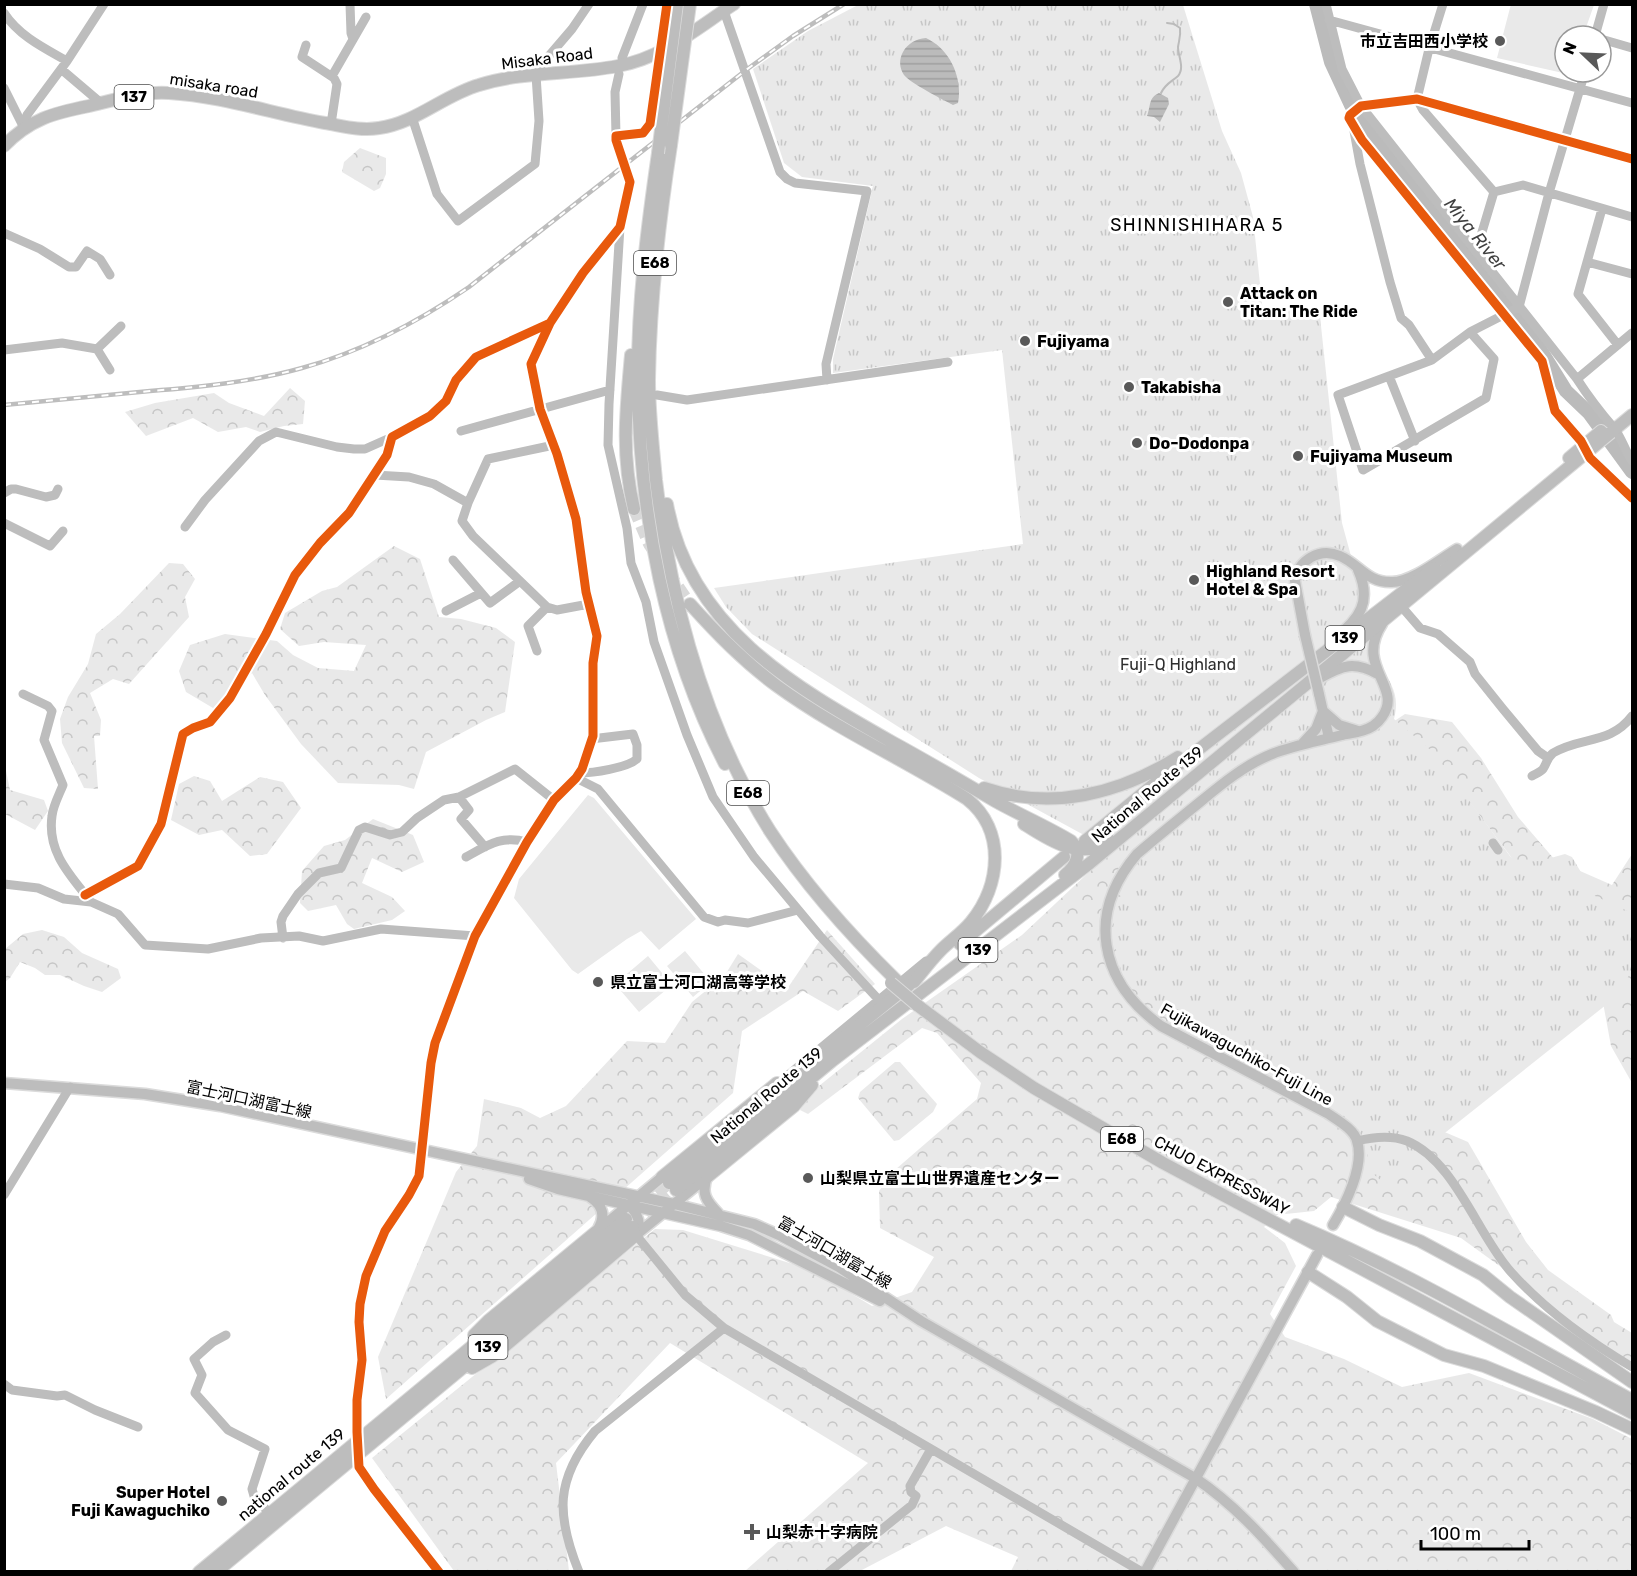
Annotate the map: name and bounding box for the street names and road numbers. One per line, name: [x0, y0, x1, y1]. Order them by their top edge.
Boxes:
street label: Misaka Road: [500, 43, 594, 74]
street label: misaka road: [168, 69, 260, 102]
road number: 137: [114, 85, 154, 109]
road number: E68: [634, 251, 676, 275]
road number: 139: [1326, 626, 1364, 650]
street label: National Route 139: [1088, 742, 1207, 847]
road number: E68: [727, 781, 769, 805]
road number: 139: [958, 938, 998, 962]
street label: Fujikawaguchiko-Fuji Line: [1157, 999, 1336, 1110]
street label: National Route 139: [707, 1043, 826, 1148]
street label: 富士河口湖富士線: [184, 1077, 313, 1122]
road number: E68: [1101, 1127, 1143, 1151]
street label: CHUO EXPRESSWAY: [1151, 1132, 1293, 1219]
street label: 富士河口湖富士線: [775, 1212, 895, 1293]
road number: 139: [468, 1335, 508, 1359]
street label: national route 139: [234, 1424, 349, 1525]

